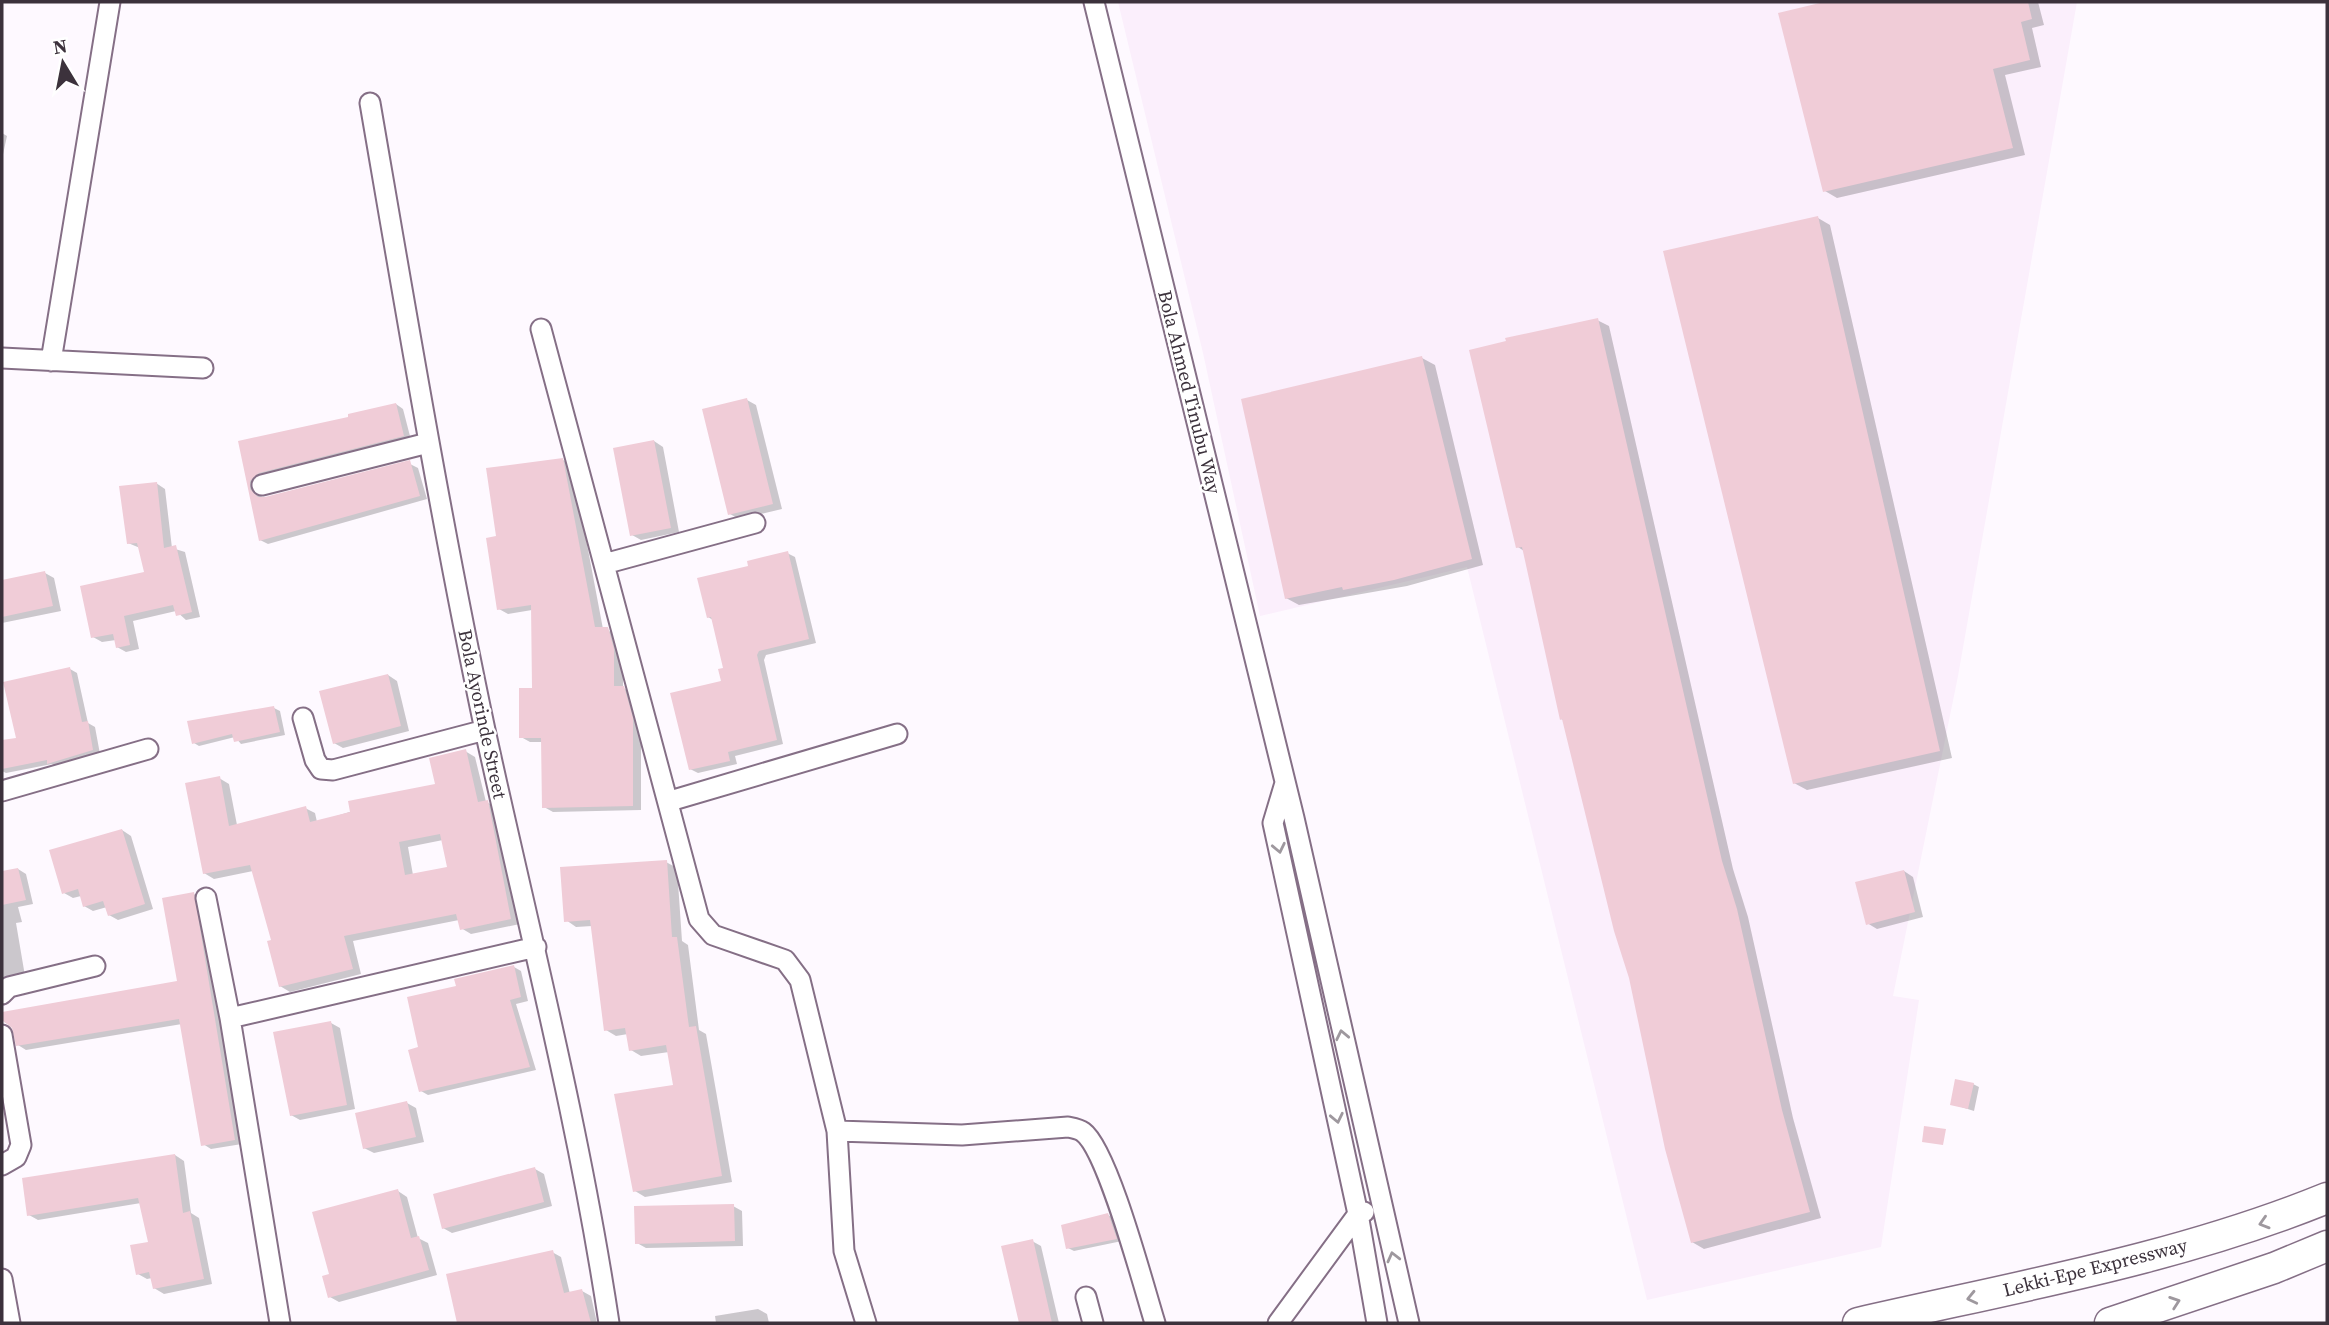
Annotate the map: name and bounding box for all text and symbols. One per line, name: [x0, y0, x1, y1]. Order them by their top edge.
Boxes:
north arrow: [28, 28, 98, 98]
text: N: [51, 32, 69, 60]
street label: Bola Ahmed Tinubu Way: [1152, 287, 1228, 497]
street label: Bola Ayorinde Street: [452, 627, 514, 802]
one-way arrow: [1270, 842, 1285, 854]
one-way arrow: [1336, 1029, 1351, 1041]
one-way arrow: [1329, 1112, 1344, 1124]
one-way arrow: [2258, 1215, 2270, 1229]
street label: Lekki-Epe Expressway: [2000, 1231, 2190, 1302]
one-way arrow: [1387, 1251, 1402, 1263]
one-way arrow: [1966, 1289, 1978, 1304]
one-way arrow: [2168, 1296, 2180, 1310]

